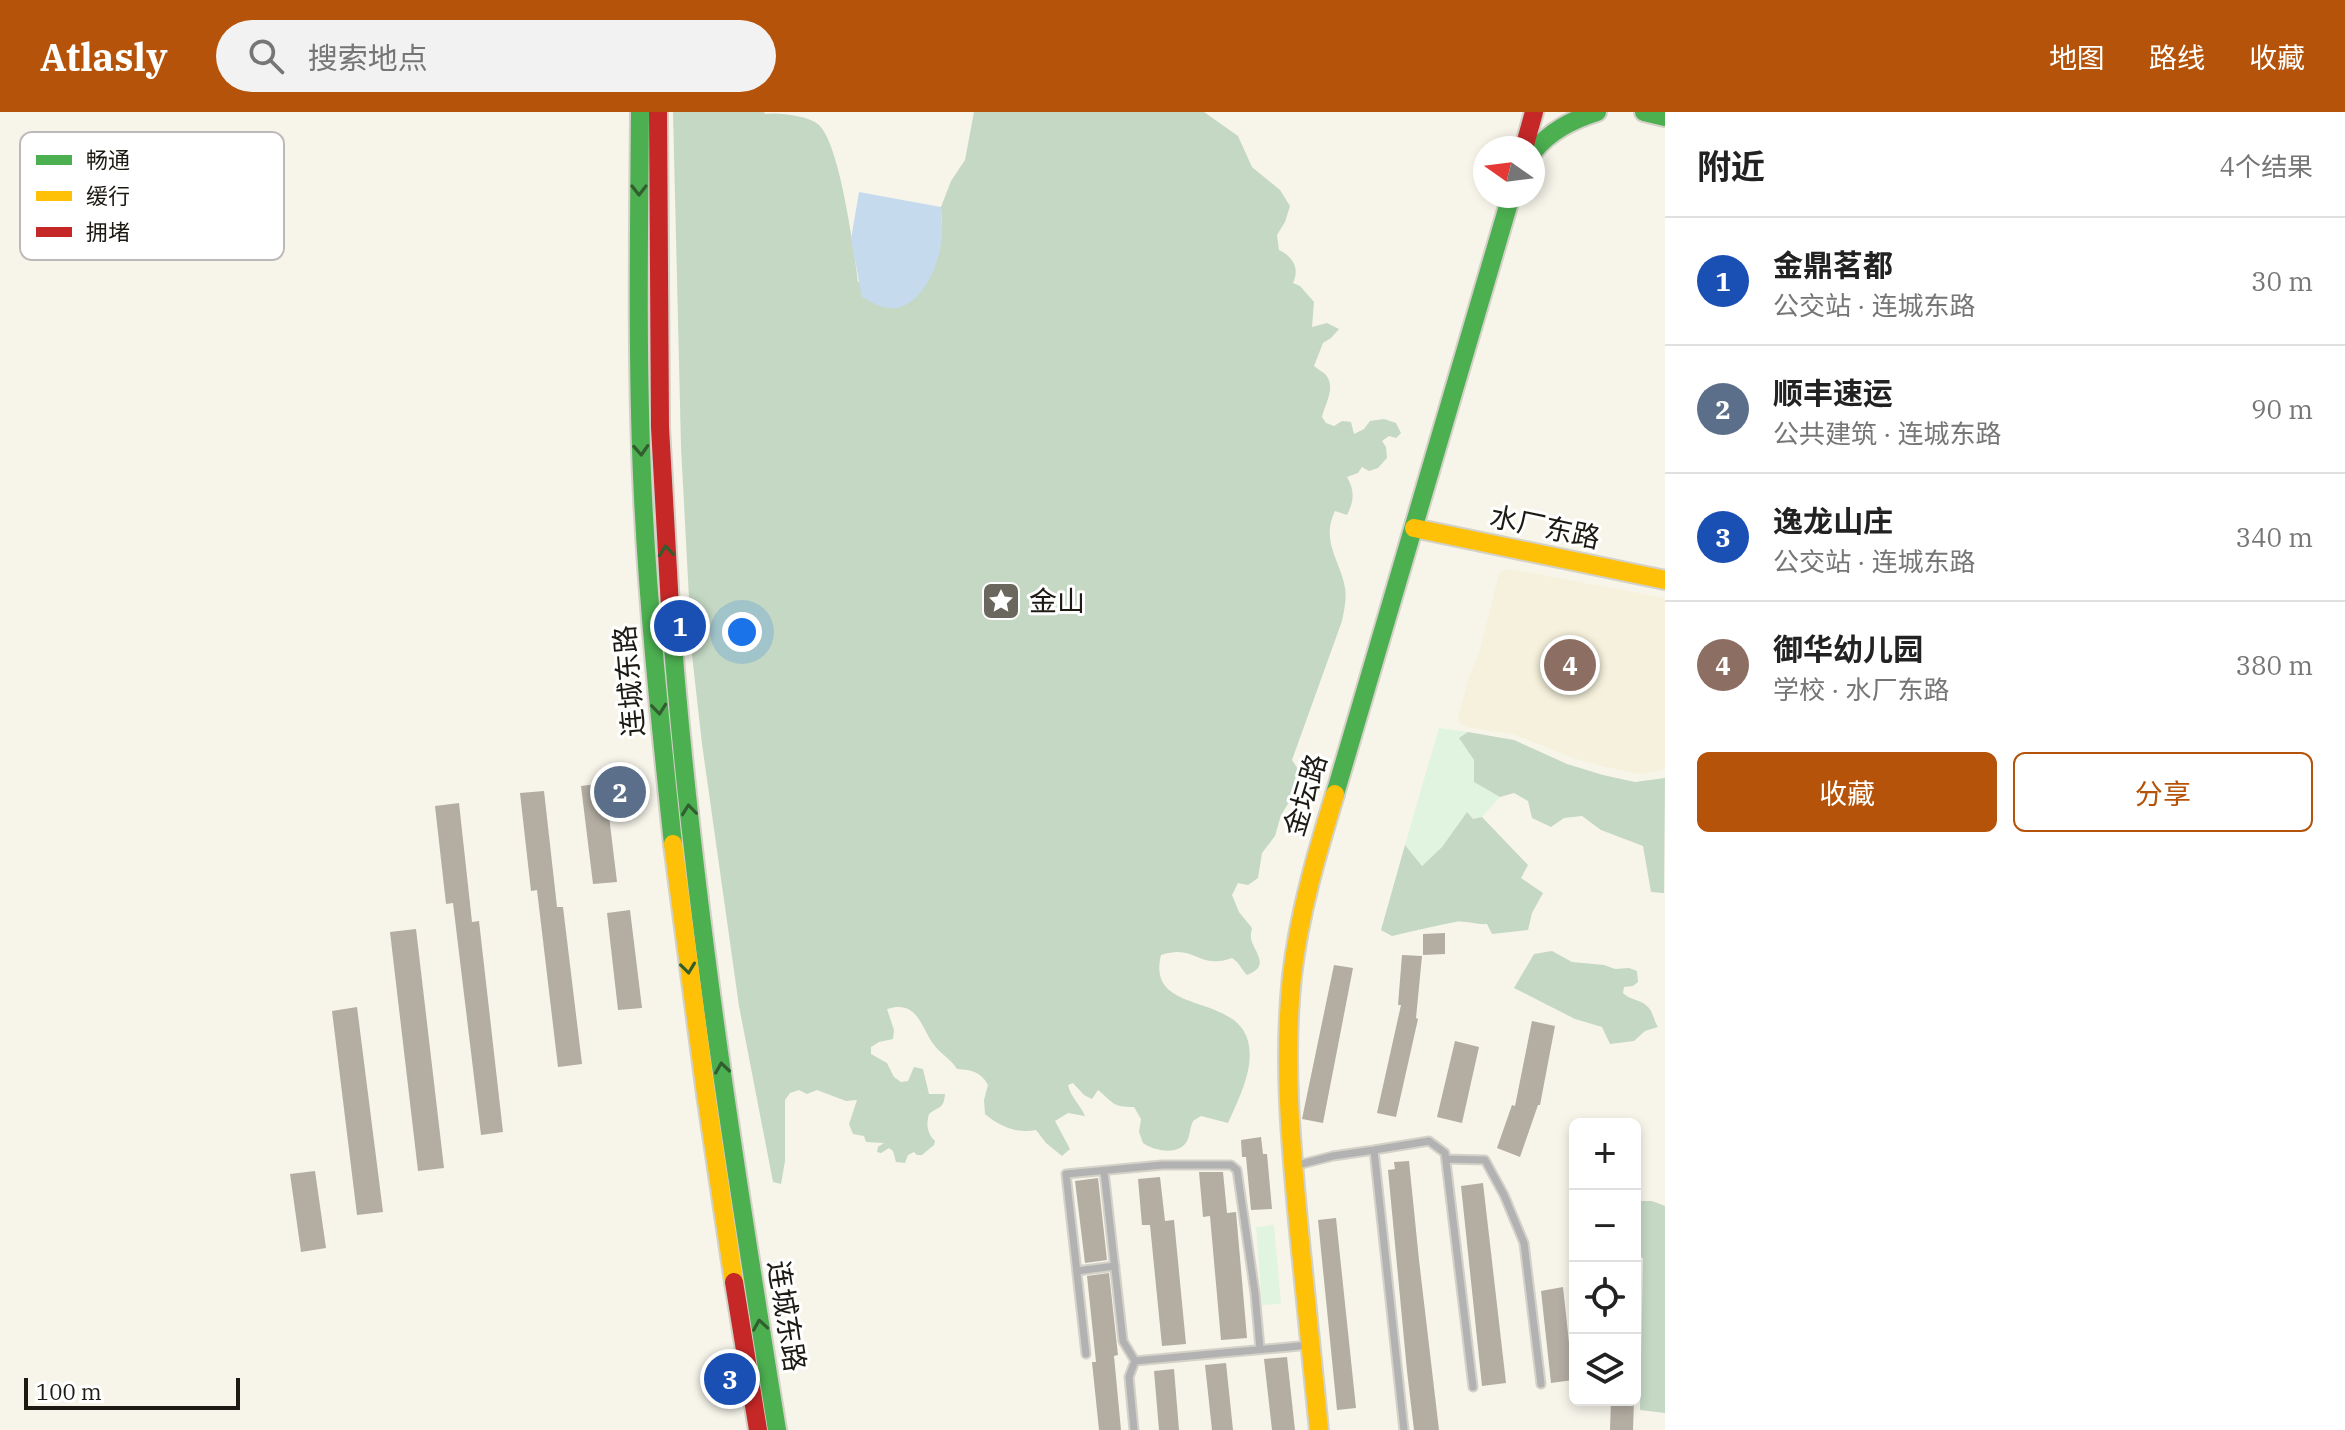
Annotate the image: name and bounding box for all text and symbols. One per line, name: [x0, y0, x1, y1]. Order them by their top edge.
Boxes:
search box: [216, 20, 776, 92]
text: Atlasly: [40, 32, 168, 81]
icon: search: [244, 34, 288, 78]
text: 搜索地点: [308, 38, 428, 77]
text: 地图: [2049, 39, 2105, 76]
text: 路线: [2149, 39, 2205, 76]
text: 收藏: [2249, 39, 2305, 76]
legend: [20, 132, 284, 260]
north arrow: [1473, 136, 1545, 208]
text: 附近: [1697, 144, 1765, 188]
text: 畅通: [86, 145, 130, 174]
text: 4个结果: [2219, 149, 2313, 183]
text: 缓行: [86, 181, 130, 210]
one-way arrow: [630, 184, 648, 197]
text: 拥堵: [86, 217, 130, 246]
text: 金鼎茗都: [1773, 245, 1893, 284]
text: 1: [1715, 264, 1731, 298]
text: 30 m: [2251, 264, 2313, 298]
text: 公交站 · 连城东路: [1773, 288, 1976, 322]
text: 顺丰速运: [1773, 373, 1893, 412]
text: 2: [1715, 392, 1731, 426]
text: 90 m: [2251, 392, 2313, 426]
text: 公共建筑 · 连城东路: [1773, 416, 2002, 450]
one-way arrow: [632, 444, 649, 457]
street label: 水厂东路: [1486, 497, 1604, 556]
text: 逸龙山庄: [1773, 501, 1893, 540]
text: 3: [1715, 520, 1731, 554]
text: 340 m: [2235, 520, 2313, 554]
one-way arrow: [658, 544, 675, 557]
text: 公交站 · 连城东路: [1773, 544, 1976, 578]
place icon: 金山: [980, 580, 1022, 622]
place label: 金山: [1029, 582, 1085, 619]
pin: 1: [654, 596, 706, 656]
your location: [722, 612, 762, 652]
street label: 连城东路: [605, 624, 652, 738]
text: 御华幼儿园: [1773, 629, 1923, 668]
pin: 4: [1544, 635, 1596, 695]
text: 4: [1715, 648, 1731, 682]
text: 380 m: [2235, 648, 2313, 682]
text: 学校 · 水厂东路: [1773, 672, 1950, 706]
one-way arrow: [651, 703, 668, 716]
street label: 金坛路: [1275, 749, 1334, 840]
button: 收藏: [1697, 752, 1997, 832]
button: 分享: [2013, 752, 2313, 832]
pin: 2: [594, 762, 646, 822]
one-way arrow: [681, 803, 698, 816]
one-way arrow: [680, 961, 697, 974]
one-way arrow: [714, 1061, 731, 1075]
map controls: [1569, 1118, 1641, 1406]
button: +: [1569, 1118, 1641, 1190]
button: −: [1569, 1190, 1641, 1262]
street label: 连城东路: [760, 1258, 815, 1374]
button: locate: [1569, 1262, 1641, 1334]
one-way arrow: [752, 1319, 769, 1332]
button: layers: [1569, 1334, 1641, 1406]
pin: 3: [704, 1349, 756, 1409]
scale bar: [24, 1374, 240, 1410]
text: 100 m: [36, 1377, 102, 1406]

